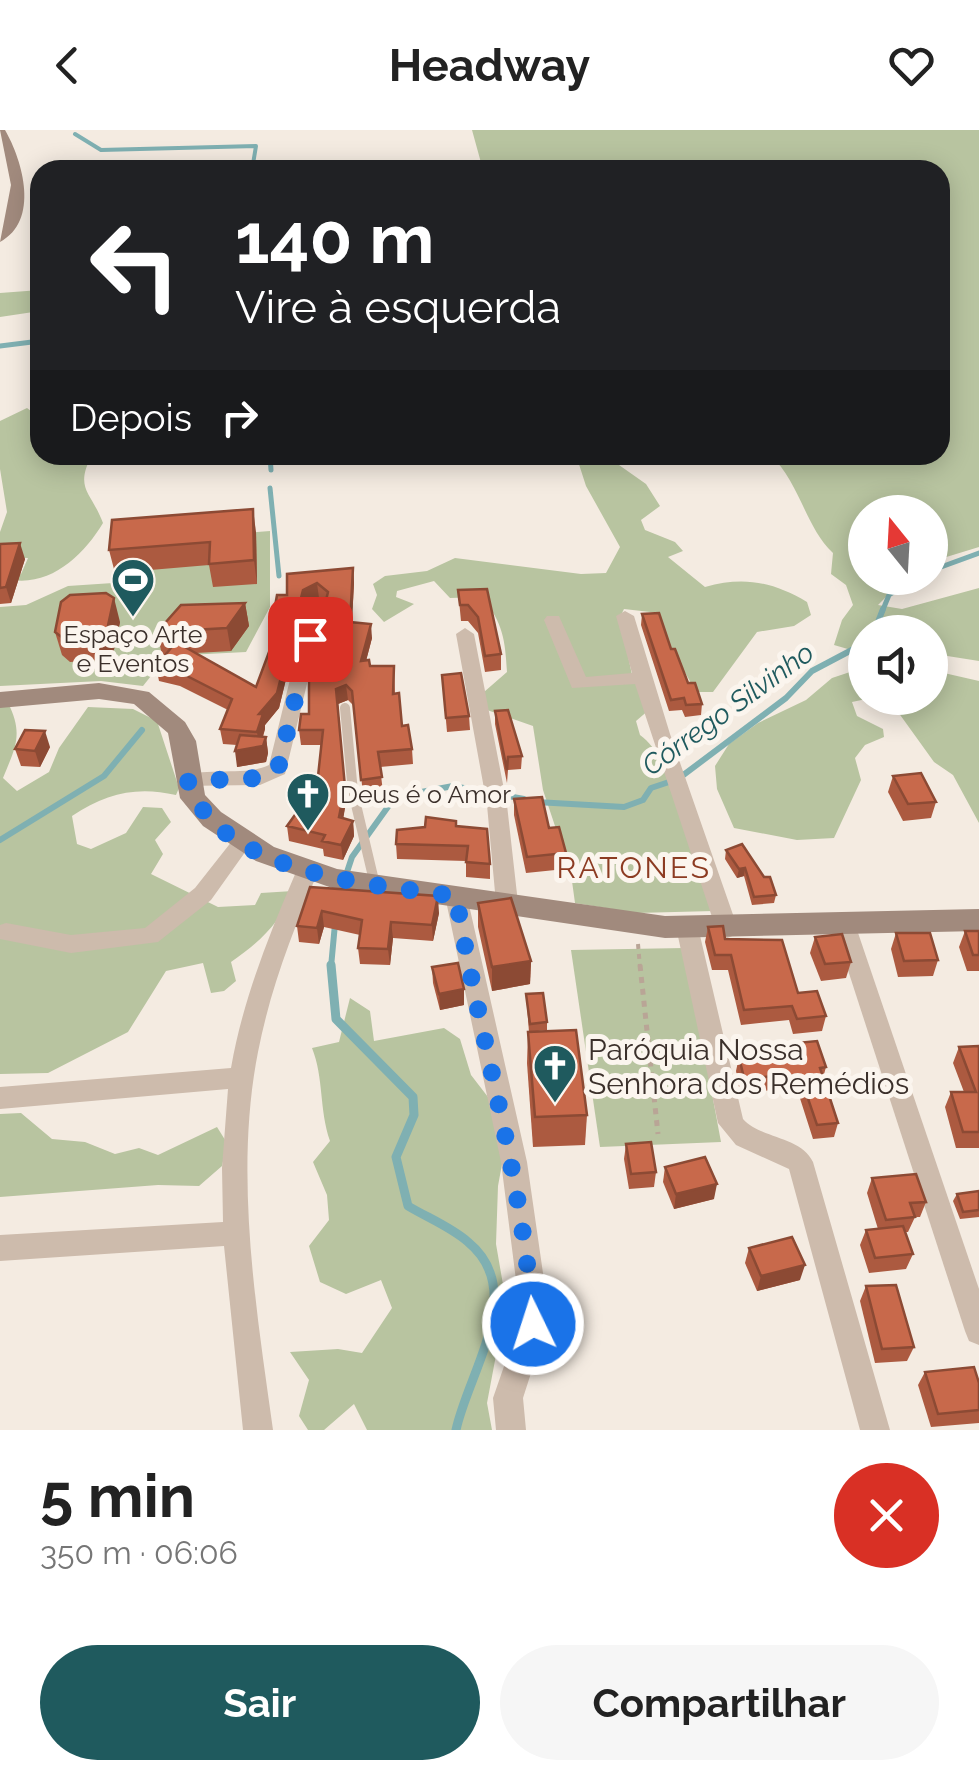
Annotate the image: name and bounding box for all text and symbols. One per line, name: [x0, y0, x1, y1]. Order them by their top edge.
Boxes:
icon: back: [40, 38, 95, 93]
icon: heart: [884, 38, 939, 93]
text: Headway: [389, 39, 590, 92]
text: 140 m: [235, 197, 435, 279]
icon: left: [70, 200, 200, 330]
text: Vire à esquerda: [235, 281, 561, 334]
icon: right: [212, 390, 267, 445]
text: Depois: [70, 395, 192, 440]
north arrow: [848, 495, 948, 595]
map controls: [848, 495, 948, 715]
sports icon: Espaço Arte e Eventos: [110, 557, 156, 618]
pin: [268, 597, 353, 682]
icon: arrive: [283, 612, 338, 667]
button: sound: [848, 615, 948, 715]
place label: Espaço Arte e Eventos: [64, 619, 202, 678]
water label: Córrego Silvinho: [636, 636, 820, 782]
church icon: Deus é o Amor: [285, 771, 331, 832]
place label: Deus é o Amor: [340, 779, 511, 809]
district label: RATONES: [557, 850, 711, 885]
place label: Paróquia Nossa Senhora dos Remédios: [588, 1032, 909, 1101]
church icon: Paróquia Nossa Senhora dos Remédios: [532, 1043, 578, 1104]
position arrow: [481, 1272, 585, 1376]
text: 5 min: [40, 1461, 195, 1531]
button: close: [834, 1463, 939, 1568]
text: 350 m · 06:06: [40, 1534, 238, 1571]
button: Sair: [40, 1645, 480, 1760]
button: Compartilhar: [500, 1645, 939, 1760]

